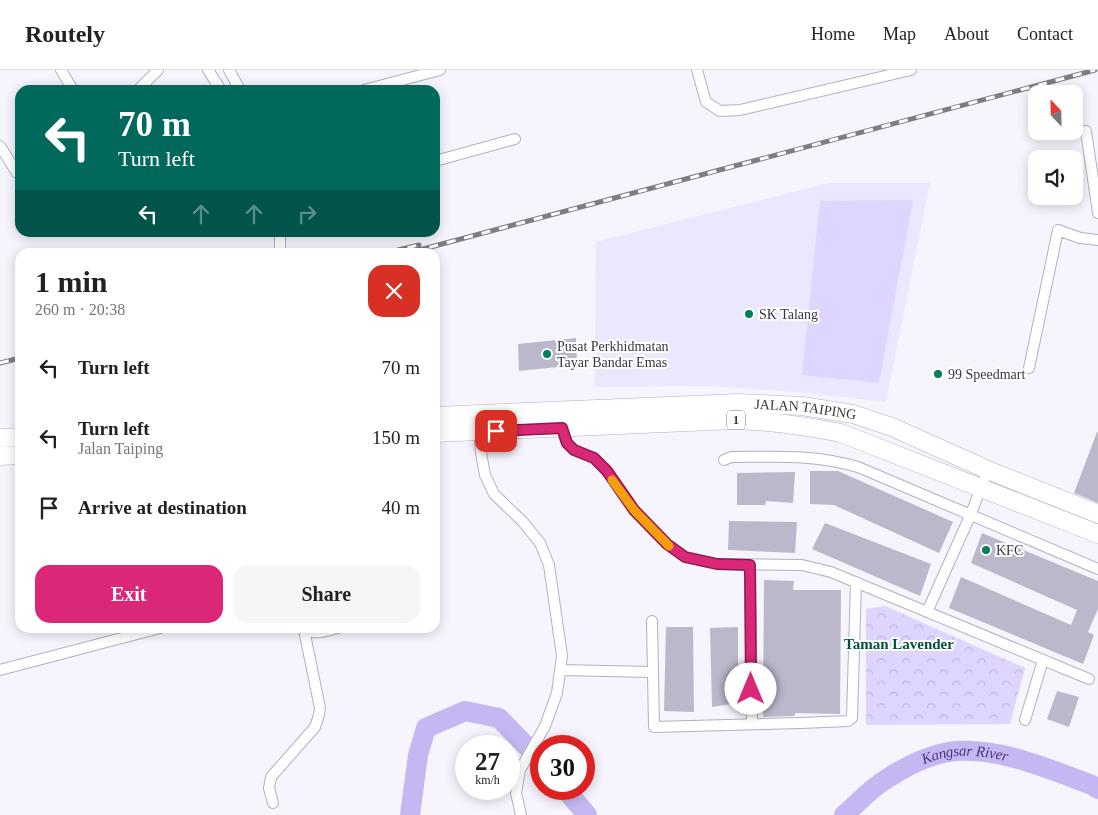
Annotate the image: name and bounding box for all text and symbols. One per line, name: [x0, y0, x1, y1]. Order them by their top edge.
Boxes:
text: Routely: [25, 21, 105, 47]
text: Home: [811, 24, 855, 44]
text: Map: [883, 24, 916, 44]
text: About: [944, 24, 989, 44]
text: Contact: [1017, 24, 1073, 44]
north arrow: [1028, 85, 1082, 140]
map controls: [1028, 85, 1083, 205]
icon: left: [35, 105, 100, 170]
text: 70 m: [118, 105, 191, 144]
text: Turn left: [118, 146, 195, 171]
button: sound: [1028, 150, 1083, 205]
icon: left: [134, 200, 162, 228]
icon: ahead: [187, 200, 215, 228]
icon: ahead: [240, 200, 268, 228]
icon: right: [293, 200, 321, 228]
text: 1 min: [35, 265, 108, 298]
button: close: [368, 265, 420, 317]
text: 260 m · 20:38: [35, 301, 125, 318]
place label: SK Talang: [759, 307, 818, 322]
marker: SK Talang: [743, 308, 755, 320]
place label: Pusat Perkhidmatan Tayar Bandar Emas: [557, 339, 669, 370]
marker: Pusat Perkhidmatan Tayar Bandar Emas: [541, 348, 553, 360]
icon: left: [35, 354, 63, 382]
text: Turn left: [78, 357, 150, 378]
text: 70 m: [381, 357, 420, 378]
place label: 99 Speedmart: [948, 367, 1025, 382]
marker: 99 Speedmart: [932, 368, 944, 380]
street label: JALAN TAIPING: [754, 396, 857, 422]
pin: [475, 410, 517, 452]
road number: 1: [727, 410, 745, 430]
icon: arrive: [482, 417, 510, 445]
text: Turn left: [78, 418, 150, 439]
icon: left: [35, 424, 63, 452]
text: 150 m: [372, 427, 420, 448]
text: Jalan Taiping: [78, 440, 163, 457]
icon: arrive: [35, 494, 63, 522]
text: Arrive at destination: [78, 497, 247, 518]
text: 40 m: [381, 497, 420, 518]
place label: KFC: [996, 543, 1023, 558]
marker: KFC: [980, 544, 992, 556]
button: Exit: [35, 565, 223, 623]
button: Share: [233, 565, 420, 623]
district label: Taman Lavender: [844, 636, 954, 652]
position arrow: [724, 662, 776, 714]
speed limit sign: 30: [530, 735, 595, 800]
water label: Kangsar River: [918, 743, 1010, 768]
text: 27: [475, 748, 500, 775]
text: km/h: [475, 773, 500, 787]

